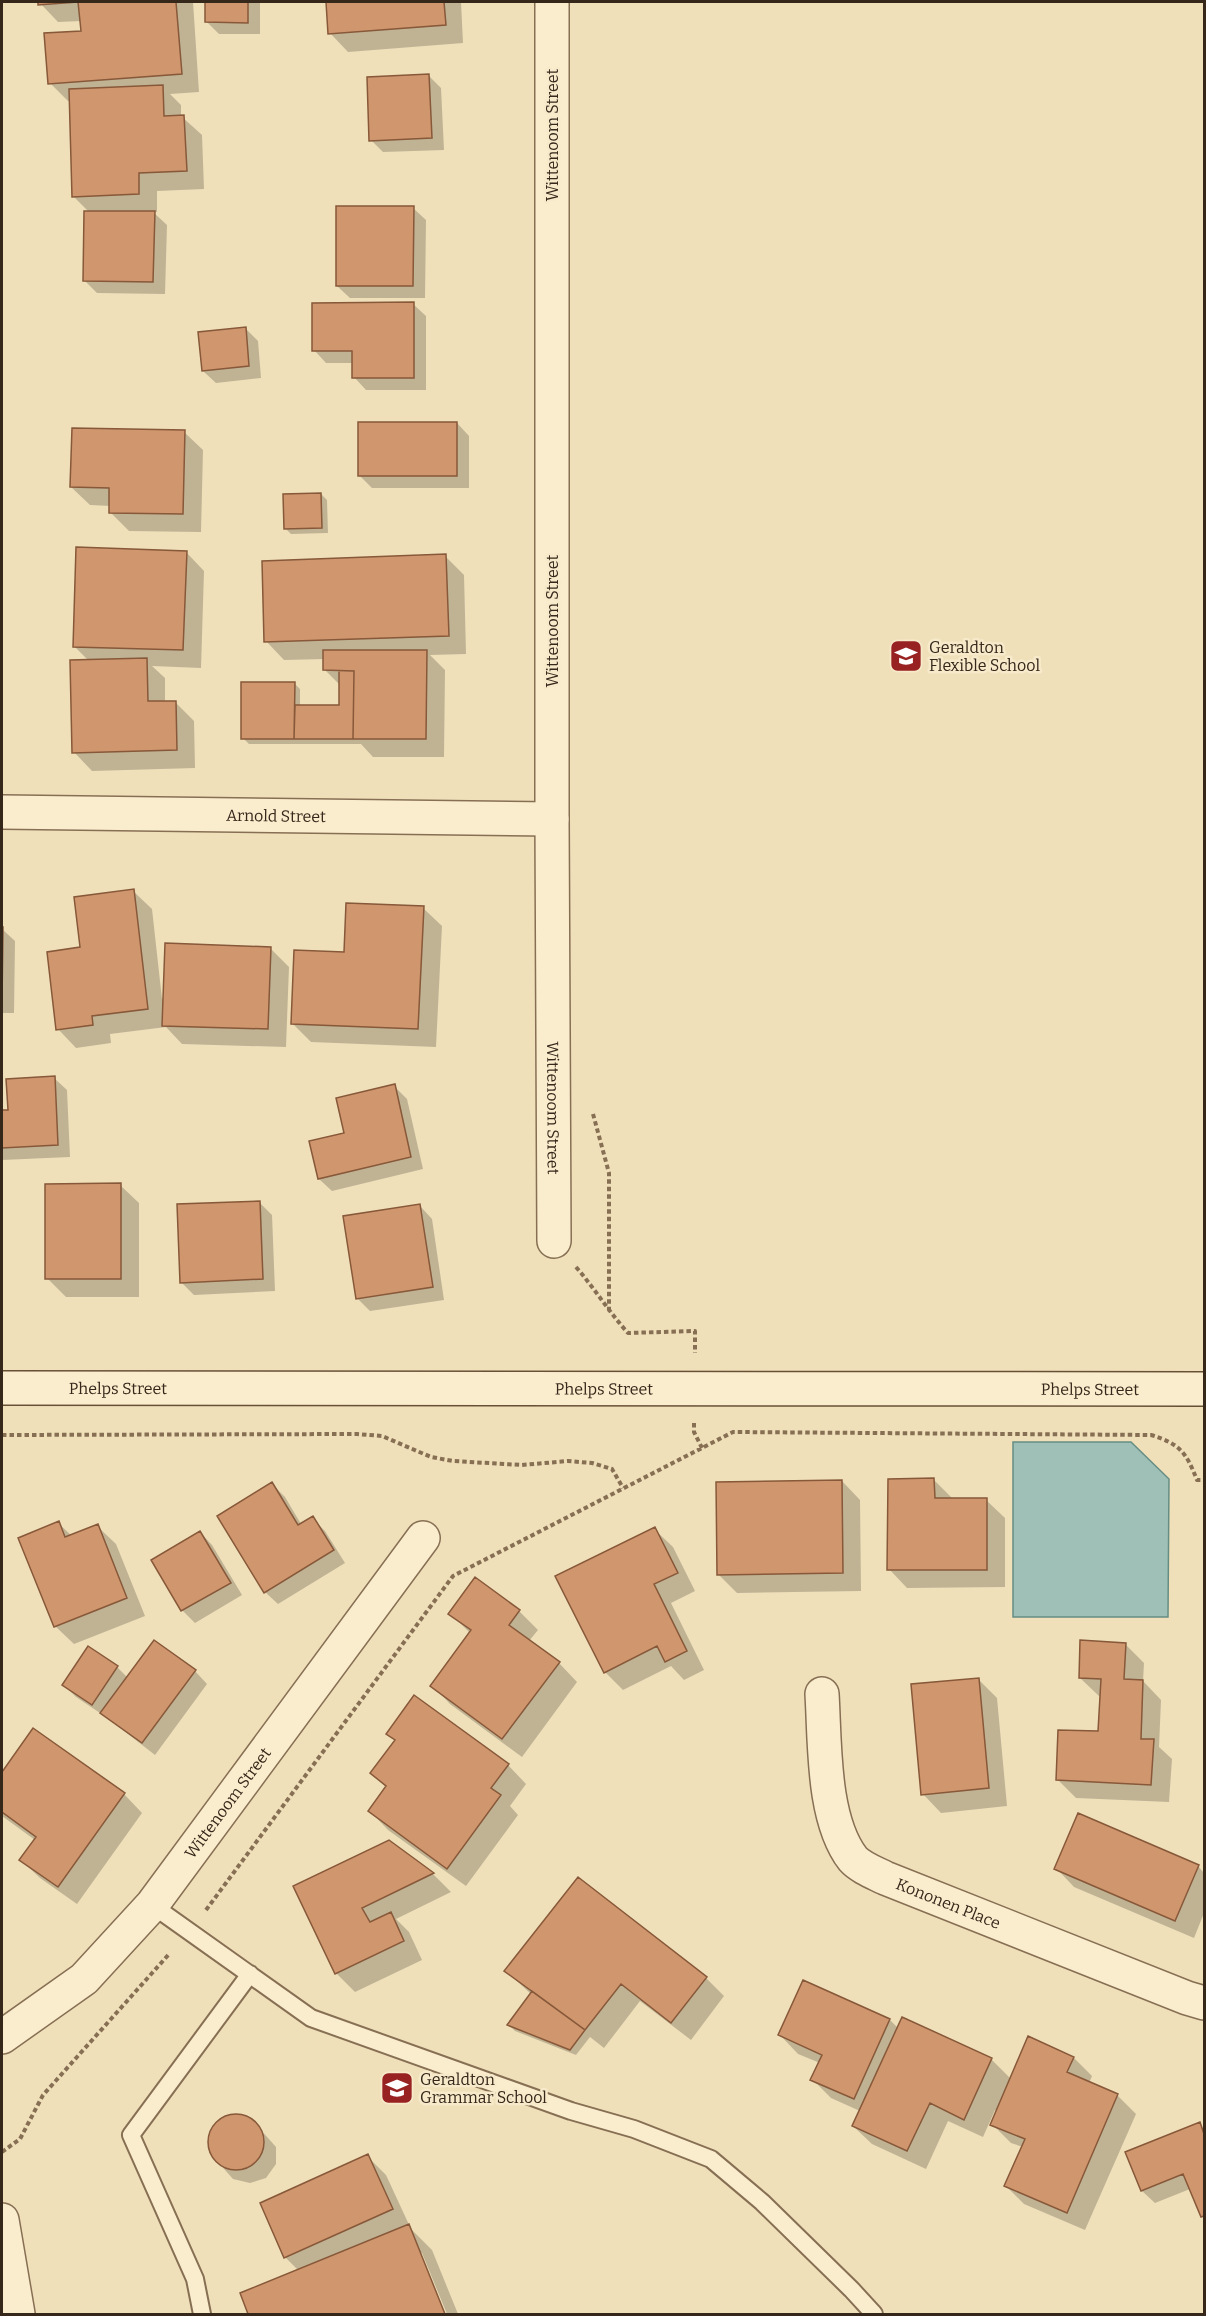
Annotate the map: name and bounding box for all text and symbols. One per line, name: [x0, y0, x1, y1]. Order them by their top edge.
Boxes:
street label: Wittenoom Street: [543, 68, 562, 201]
street label: Wittenoom Street: [543, 554, 562, 687]
school or university icon: Geraldton Flexible School: [888, 638, 924, 674]
place label: Geraldton Flexible School: [929, 638, 1040, 675]
street label: Arnold Street: [226, 806, 326, 826]
street label: Wittenoom Street: [543, 1042, 563, 1175]
street label: Phelps Street: [69, 1379, 167, 1398]
street label: Phelps Street: [555, 1379, 653, 1399]
street label: Phelps Street: [1041, 1380, 1139, 1399]
street label: Wittenoom Street: [181, 1744, 275, 1862]
street label: Kononen Place: [893, 1874, 1003, 1933]
school or university icon: Geraldton Grammar School: [379, 2070, 415, 2106]
place label: Geraldton Grammar School: [420, 2070, 547, 2107]

